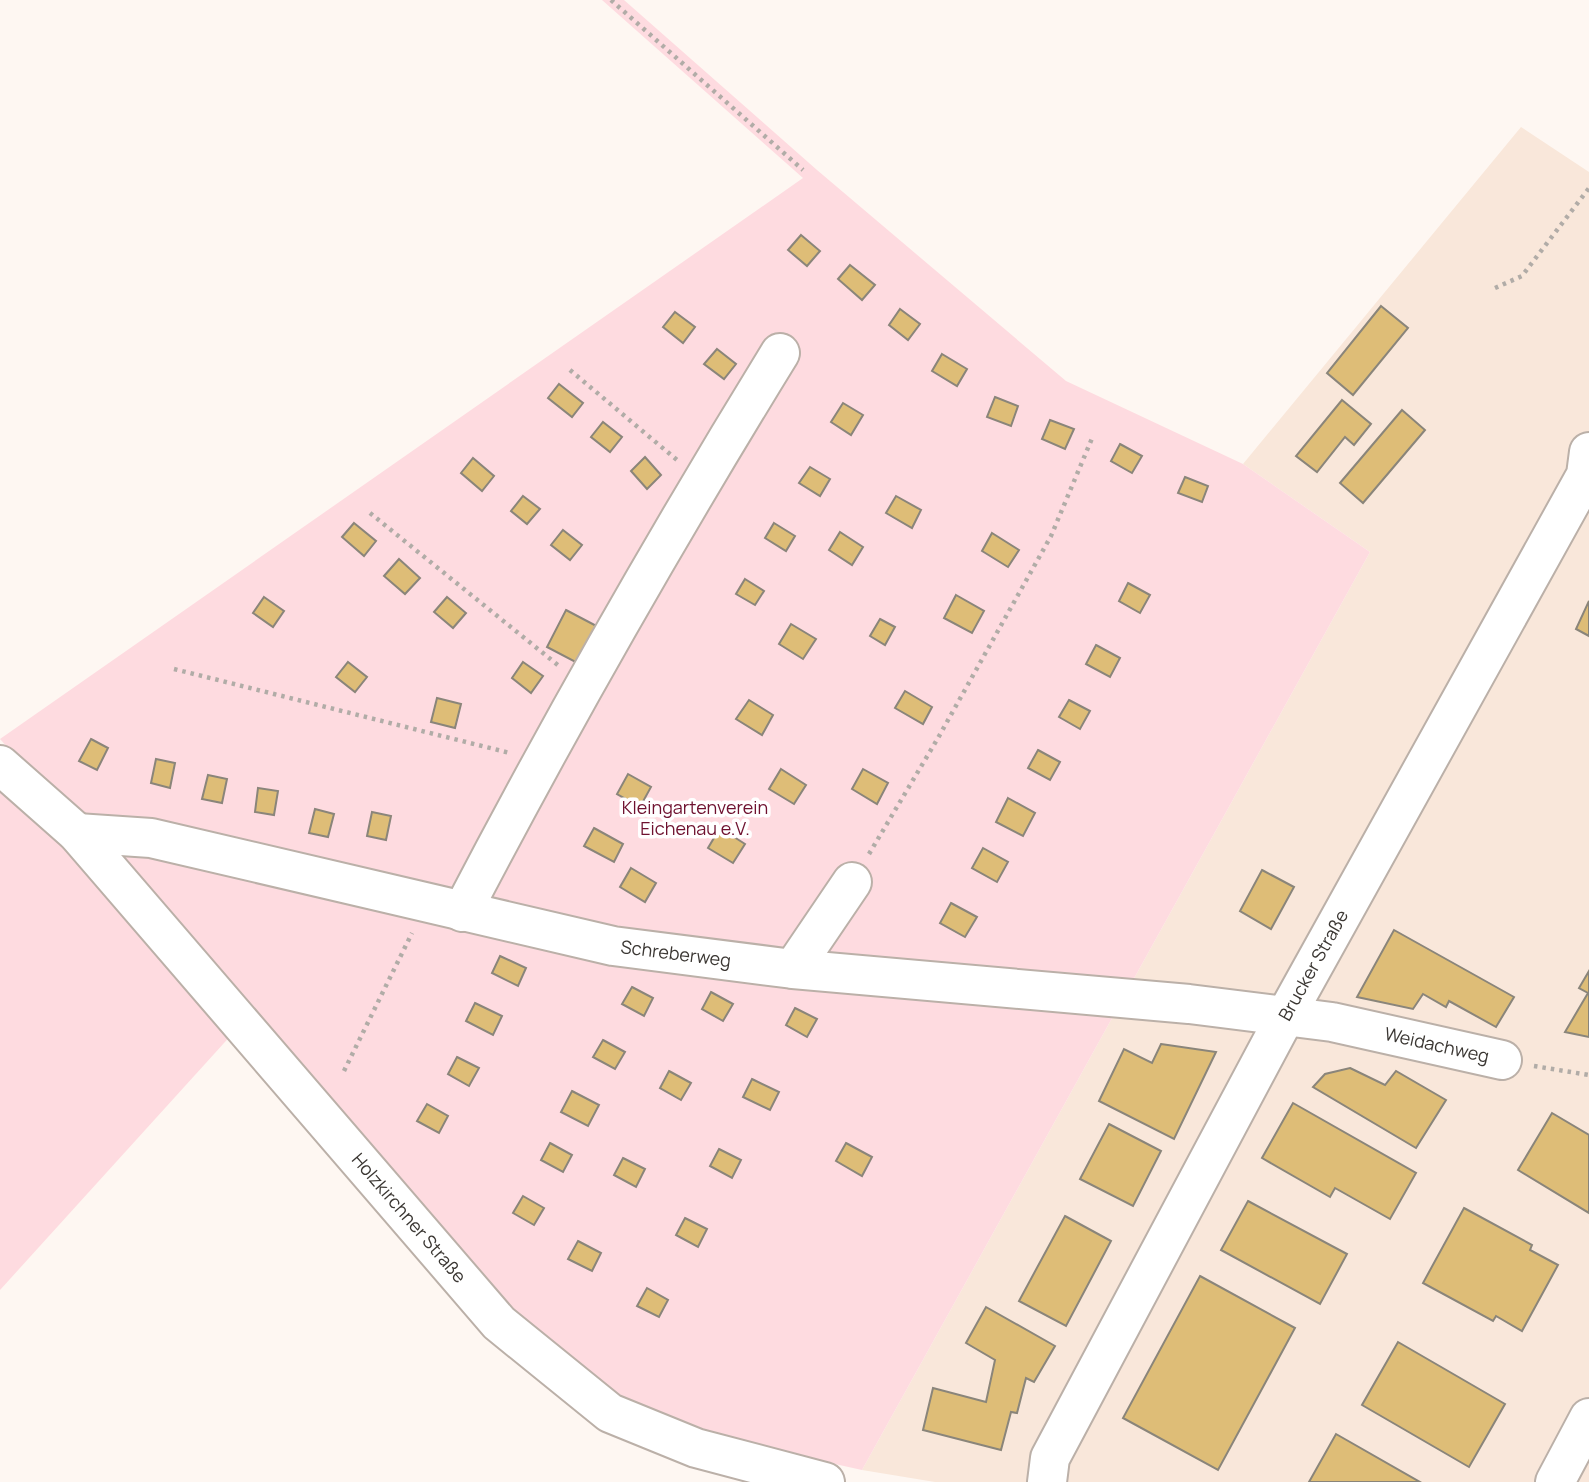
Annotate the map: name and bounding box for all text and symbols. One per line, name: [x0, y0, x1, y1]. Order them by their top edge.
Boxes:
park label: Kleingartenverein Eichenau e.V.: [622, 795, 768, 840]
street label: Brucker Straße: [1272, 905, 1353, 1025]
street label: Schreberweg: [619, 934, 733, 972]
street label: Weidachweg: [1382, 1021, 1491, 1068]
street label: Holzkirchner Straße: [347, 1148, 472, 1287]

